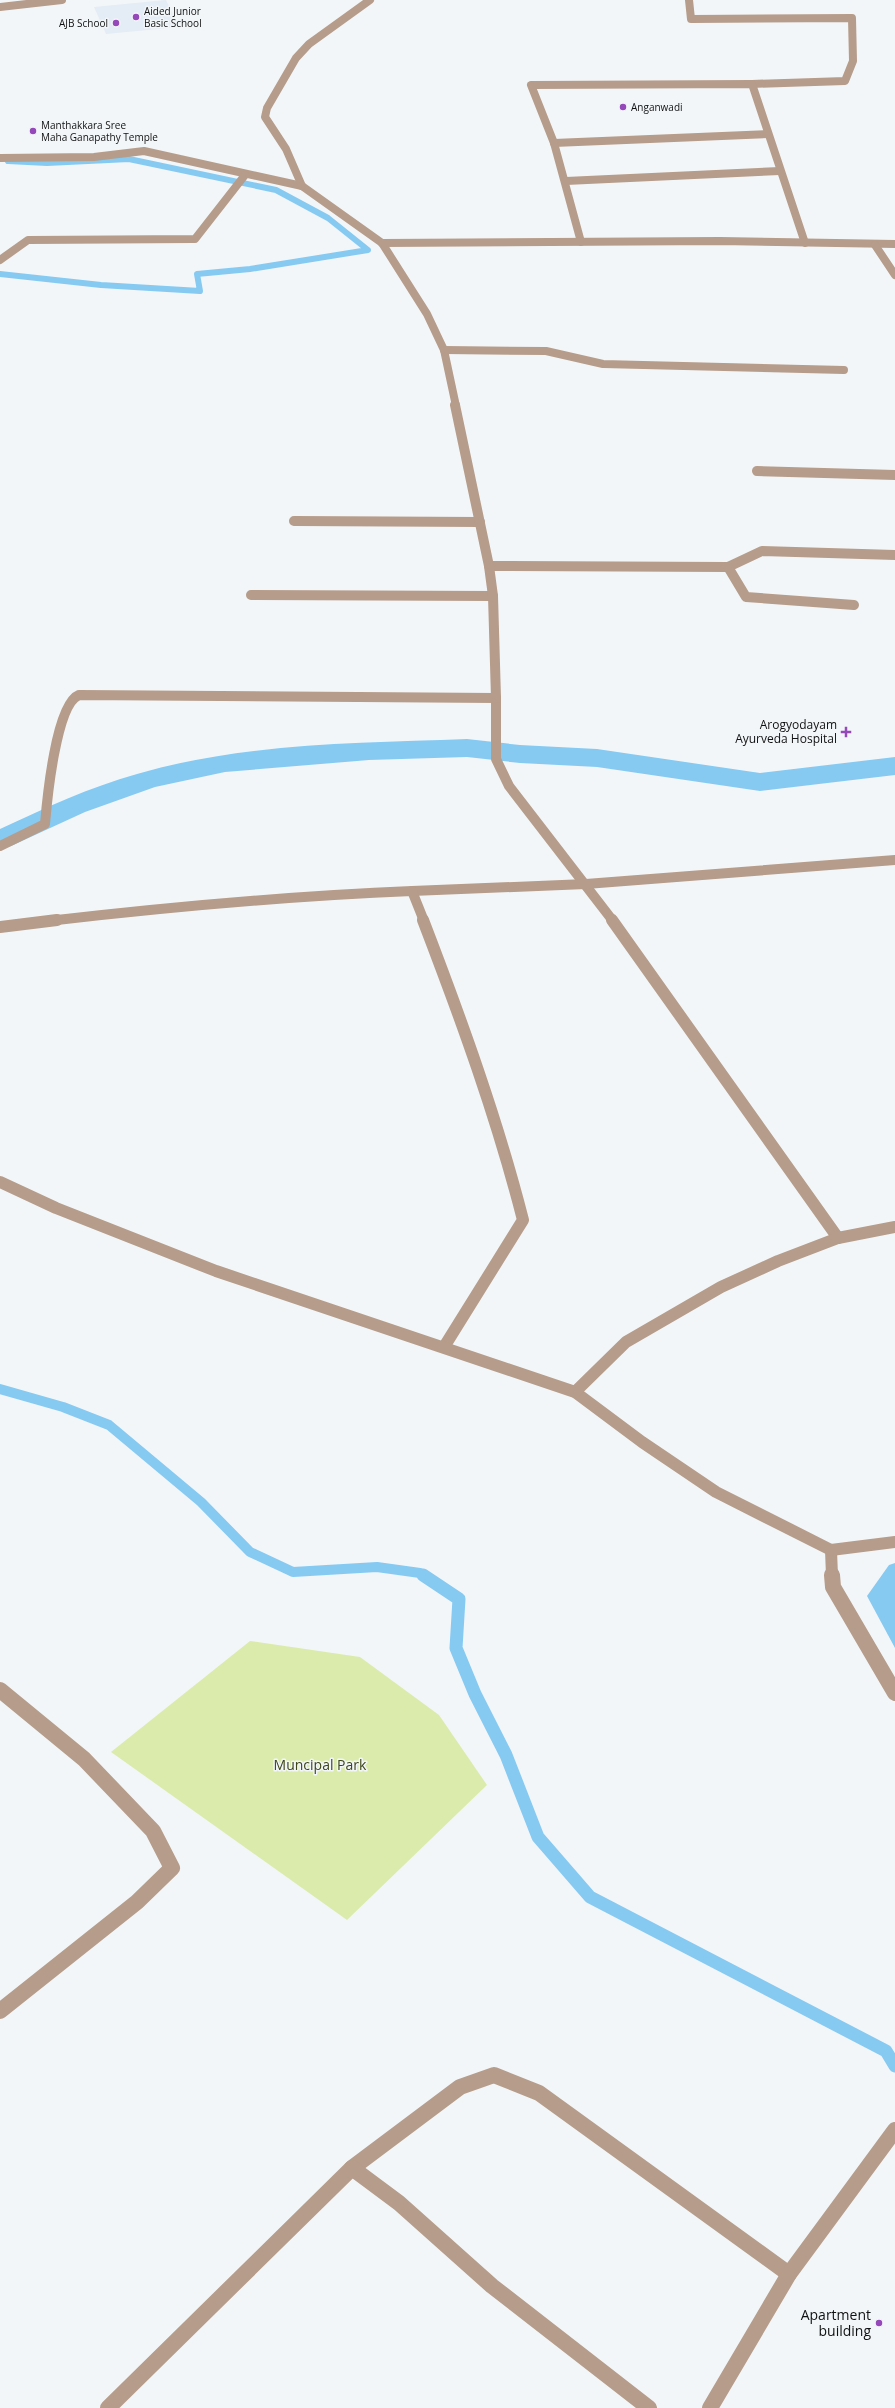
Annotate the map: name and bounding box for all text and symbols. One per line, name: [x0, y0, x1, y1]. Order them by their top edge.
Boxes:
place label: Aided Junior Basic School: [144, 4, 202, 30]
marker: Aided Junior Basic School: [131, 12, 141, 22]
place label: AJB School: [59, 16, 108, 30]
marker: AJB School: [111, 18, 121, 28]
place label: Anganwadi: [631, 100, 683, 114]
marker: Anganwadi: [618, 102, 628, 112]
place label: Manthakkara Sree Maha Ganapathy Temple: [41, 118, 158, 144]
marker: Manthakkara Sree Maha Ganapathy Temple: [28, 126, 38, 136]
place label: Arogyodayam Ayurveda Hospital: [735, 716, 837, 747]
marker: Arogyodayam Ayurveda Hospital: [840, 726, 852, 738]
park label: Muncipal Park: [274, 1755, 367, 1774]
place label: Apartment building: [801, 2305, 871, 2340]
marker: Apartment building: [874, 2318, 884, 2328]

